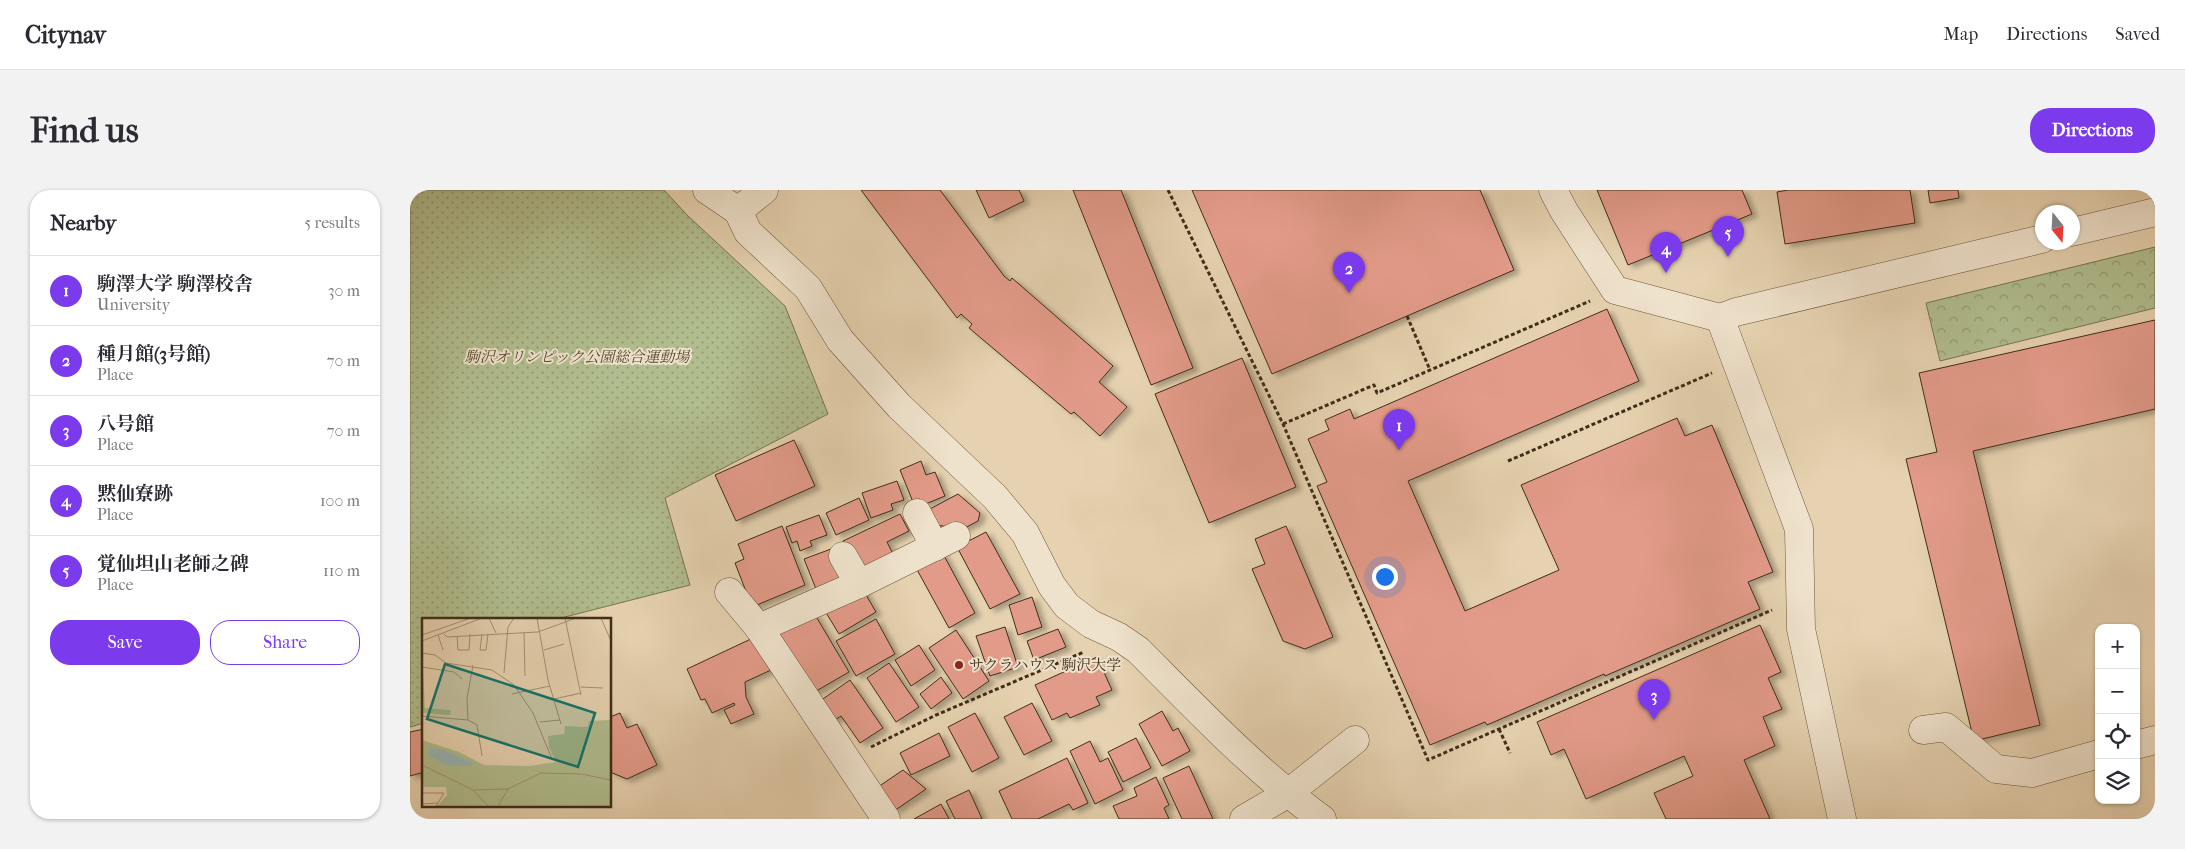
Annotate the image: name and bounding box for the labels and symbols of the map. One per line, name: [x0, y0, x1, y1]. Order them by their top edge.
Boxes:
north arrow: [2035, 205, 2080, 250]
pin: 5: [1712, 216, 1744, 257]
pin: 4: [1650, 232, 1682, 273]
pin: 2: [1333, 252, 1365, 293]
park label: 駒沢オリンピック公園総合運動場: [465, 348, 691, 366]
pin: 1: [1383, 409, 1415, 450]
your location: [1372, 564, 1398, 590]
inset map: [422, 618, 611, 806]
place label: サクラハウス 駒沢大学: [969, 656, 1121, 674]
marker: サクラハウス 駒沢大学: [953, 659, 965, 671]
pin: 3: [1638, 679, 1670, 720]

